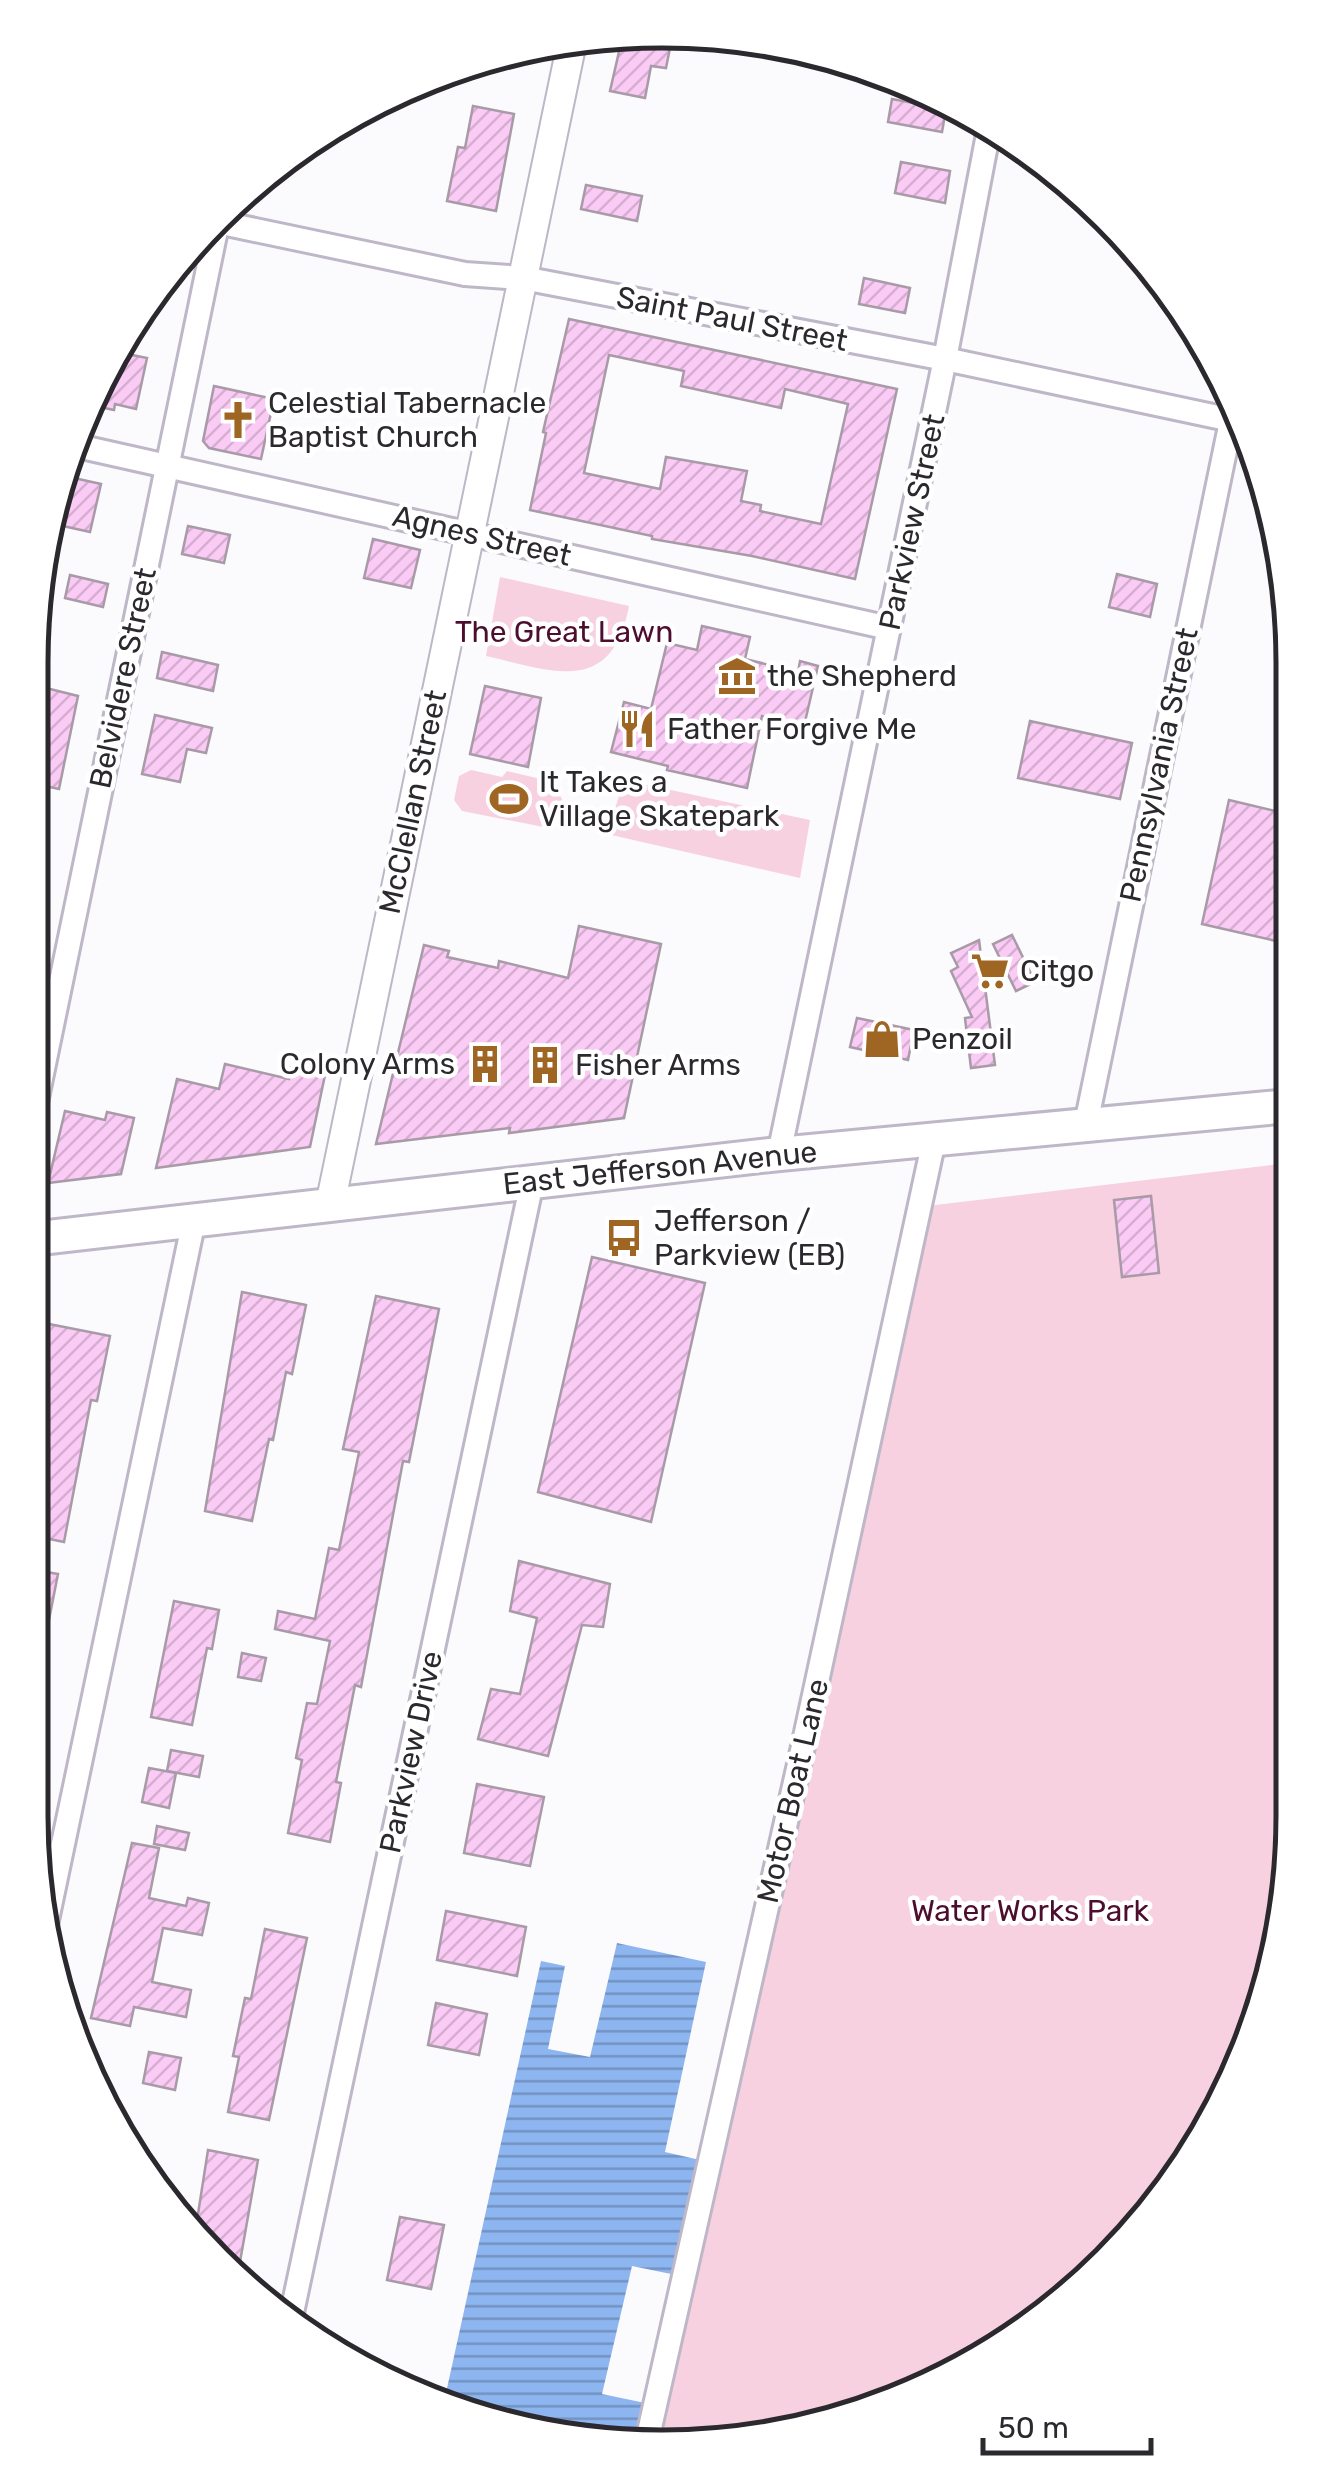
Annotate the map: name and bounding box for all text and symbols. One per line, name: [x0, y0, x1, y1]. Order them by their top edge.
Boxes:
street label: Saint Paul Street: [613, 279, 851, 359]
place label: Celestial Tabernacle Baptist Church: [268, 385, 546, 455]
church icon: Celestial Tabernacle Baptist Church: [217, 399, 259, 441]
street label: Parkview Street: [872, 410, 953, 633]
street label: Agnes Street: [389, 498, 575, 574]
street label: Belvidere Street: [82, 564, 164, 792]
park label: The Great Lawn: [455, 614, 673, 650]
street label: Pennsylvania Street: [1112, 624, 1206, 905]
museum icon: the Shepherd: [716, 655, 758, 697]
place label: the Shepherd: [767, 658, 957, 694]
street label: McClellan Street: [372, 687, 454, 917]
restaurant icon: Father Forgive Me: [616, 708, 658, 750]
place label: Father Forgive Me: [667, 711, 916, 747]
place label: It Takes a Village Skatepark: [539, 764, 780, 834]
sports icon: It Takes a Village Skatepark: [488, 778, 530, 820]
supermarket icon: Citgo: [969, 950, 1011, 992]
place label: Citgo: [1020, 953, 1094, 989]
shop icon: Penzoil: [861, 1018, 903, 1060]
place label: Penzoil: [912, 1021, 1013, 1057]
building icon: Colony Arms: [464, 1043, 506, 1085]
building icon: Fisher Arms: [524, 1044, 566, 1086]
place label: Colony Arms: [280, 1046, 455, 1082]
place label: Fisher Arms: [575, 1047, 741, 1083]
street label: East Jefferson Avenue: [501, 1134, 819, 1202]
place label: Jefferson / Parkview (EB): [654, 1203, 845, 1273]
bus stop icon: Jefferson / Parkview (EB): [603, 1217, 645, 1259]
street label: Parkview Drive: [372, 1648, 450, 1856]
street label: Motor Boat Lane: [750, 1675, 836, 1907]
park label: Water Works Park: [911, 1893, 1150, 1929]
scale bar: [983, 2393, 1150, 2455]
text: 50 m: [998, 2410, 1069, 2446]

